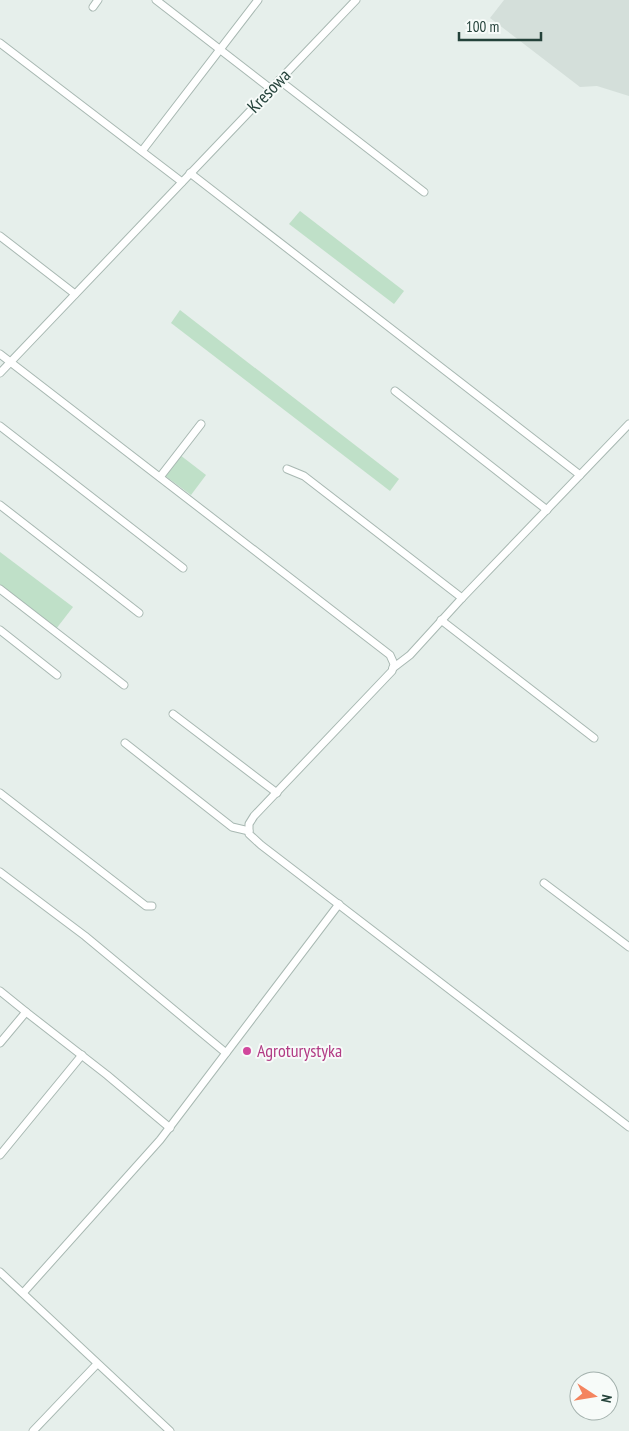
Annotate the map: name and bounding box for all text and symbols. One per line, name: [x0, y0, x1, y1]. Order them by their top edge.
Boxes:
scale bar: [459, 10, 542, 42]
text: 100 m: [466, 17, 499, 36]
street label: Kresowa: [242, 64, 295, 117]
place label: Agroturystyka: [257, 1039, 342, 1062]
marker: Agroturystyka: [241, 1045, 253, 1057]
north arrow: [569, 1371, 619, 1421]
text: N: [597, 1393, 616, 1404]

